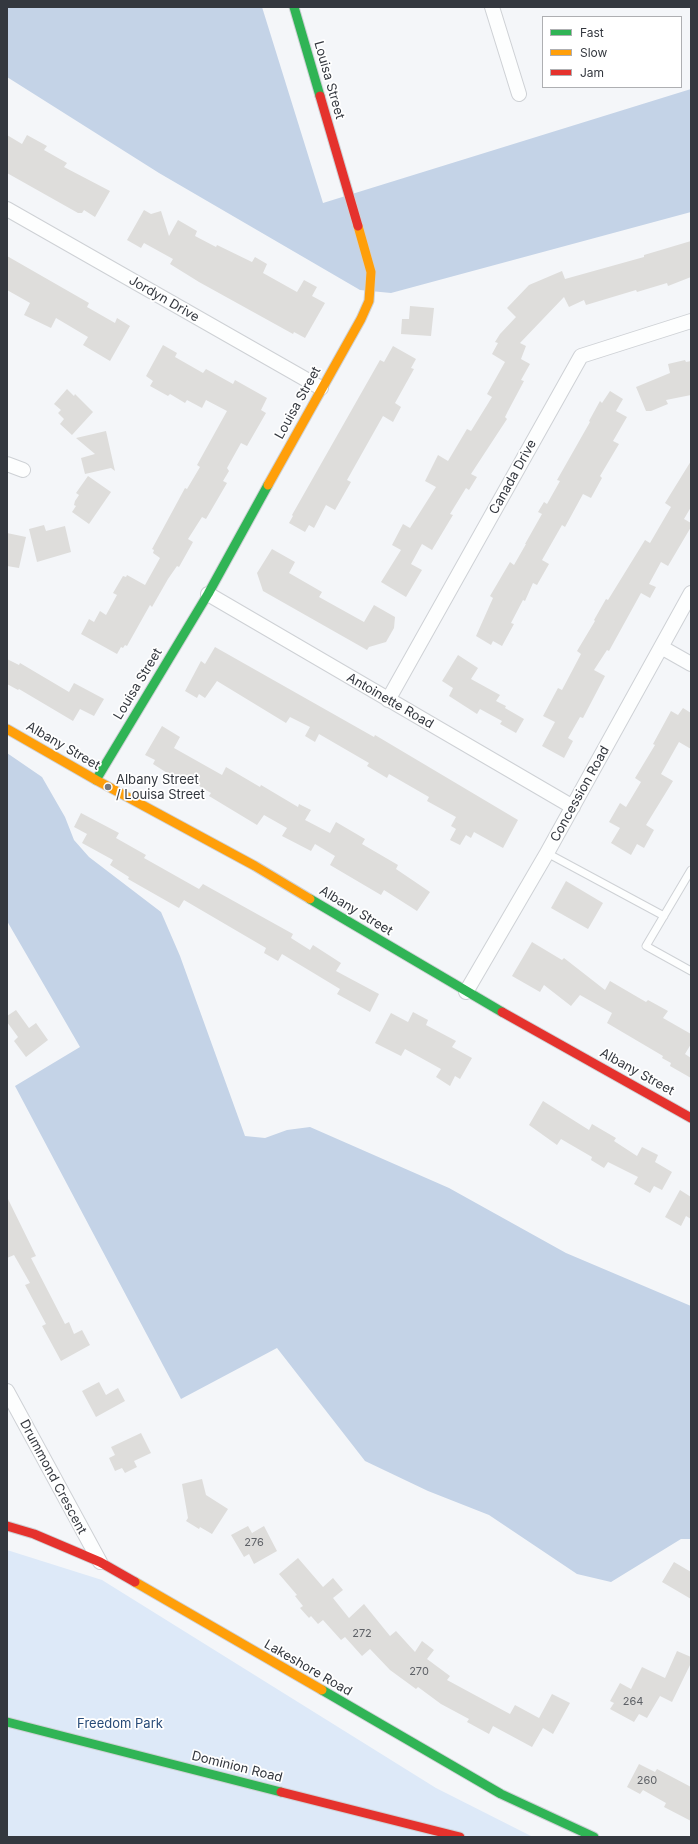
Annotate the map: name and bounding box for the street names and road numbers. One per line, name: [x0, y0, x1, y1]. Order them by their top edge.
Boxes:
street label: Louisa Street: [310, 39, 348, 121]
street label: Jordyn Drive: [126, 273, 202, 325]
street label: Louisa Street: [272, 364, 324, 442]
street label: Canada Drive: [486, 437, 540, 517]
street label: Louisa Street: [111, 645, 165, 723]
street label: Antoinette Road: [344, 670, 436, 732]
street label: Albany Street: [23, 719, 103, 773]
street label: Concession Road: [547, 743, 613, 845]
street label: Albany Street: [317, 883, 395, 939]
street label: Albany Street: [597, 1045, 677, 1099]
street label: Drummond Crescent: [16, 1417, 90, 1537]
street label: Lakeshore Road: [261, 1637, 355, 1699]
street label: Dominion Road: [190, 1748, 284, 1786]

